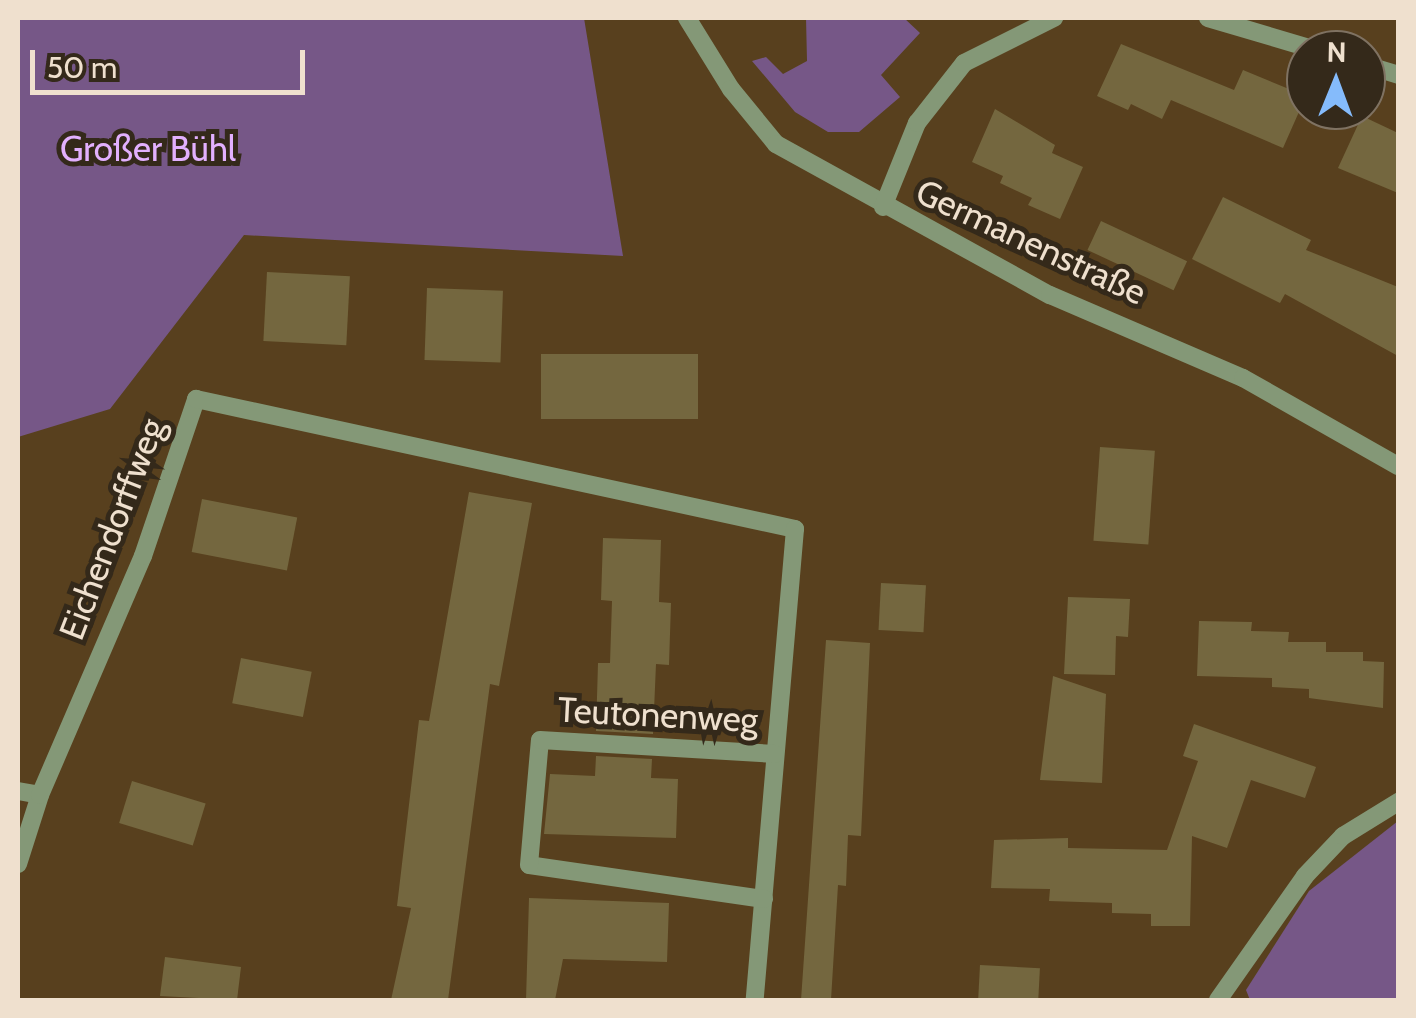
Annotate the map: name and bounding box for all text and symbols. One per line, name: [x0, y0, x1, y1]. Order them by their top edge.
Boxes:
scale bar: [35, 30, 310, 92]
north arrow: [1286, 30, 1386, 130]
text: N: [1326, 35, 1347, 69]
text: 50 m: [47, 49, 117, 86]
park label: Großer Bühl: [60, 128, 236, 170]
street label: Germanenstraße: [909, 170, 1153, 314]
street label: Eichendorffweg: [51, 413, 173, 645]
street label: Teutonenweg: [557, 689, 759, 741]

